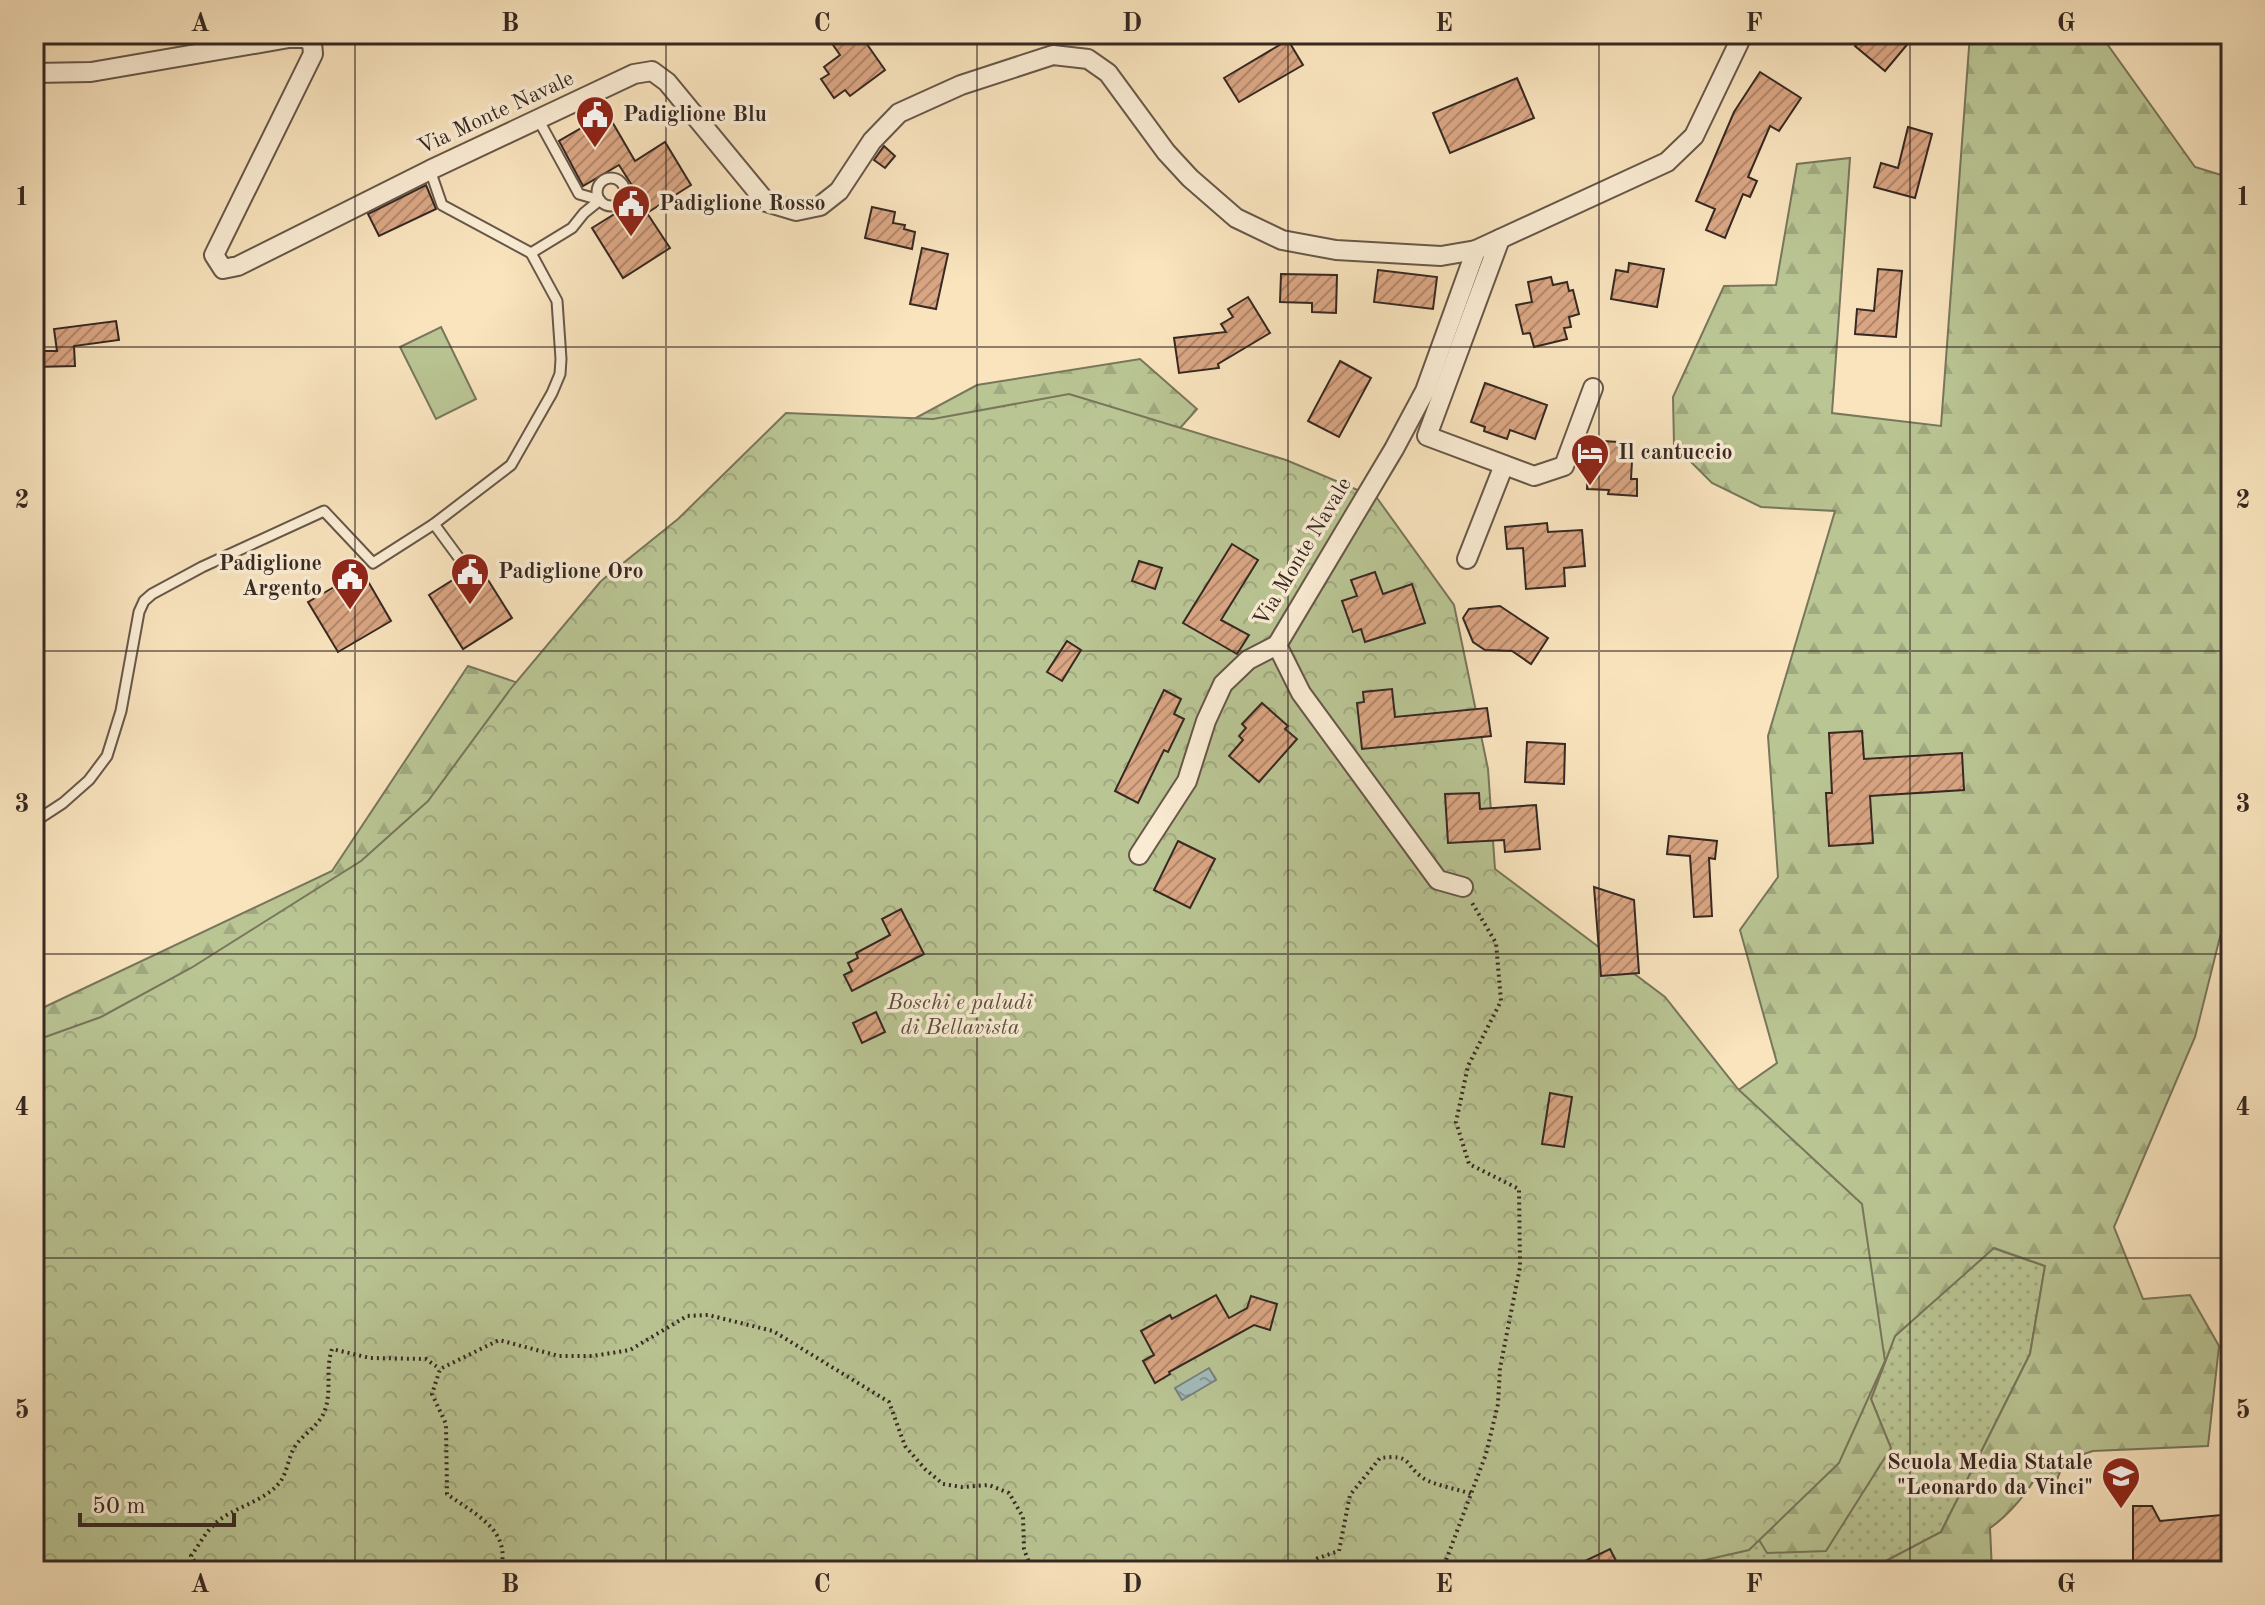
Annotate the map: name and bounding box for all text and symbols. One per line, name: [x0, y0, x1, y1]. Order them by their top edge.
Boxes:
text: A: [190, 11, 210, 37]
text: B: [501, 11, 519, 37]
text: C: [813, 11, 831, 37]
text: D: [1122, 11, 1142, 37]
text: E: [1435, 11, 1453, 37]
text: F: [1745, 11, 1763, 37]
text: G: [2057, 11, 2075, 37]
street label: Via Monte Navale: [415, 67, 577, 159]
public building icon: Padiglione Blu: [574, 94, 616, 149]
place label: Padiglione Blu: [623, 104, 767, 126]
public building icon: Padiglione Rosso: [610, 183, 652, 238]
text: 1: [14, 185, 30, 211]
text: 1: [2235, 185, 2251, 211]
place label: Padiglione Rosso: [659, 193, 826, 215]
hotel icon: Il cantuccio: [1569, 432, 1611, 487]
place label: Il cantuccio: [1618, 442, 1733, 464]
street label: Via Monte Navale: [1250, 474, 1356, 630]
text: 2: [14, 488, 30, 514]
text: 2: [2235, 488, 2251, 514]
public building icon: Padiglione Oro: [449, 551, 491, 606]
place label: Padiglione Argento: [219, 553, 322, 600]
public building icon: Padiglione Argento: [329, 556, 371, 611]
place label: Padiglione Oro: [498, 561, 644, 583]
text: 3: [14, 792, 30, 818]
text: 3: [2235, 792, 2251, 818]
park label: Boschi e paludi di Bellavista: [886, 992, 1033, 1039]
text: 4: [14, 1095, 30, 1121]
text: 4: [2235, 1095, 2251, 1121]
text: 5: [14, 1398, 30, 1424]
text: 5: [2235, 1398, 2251, 1424]
place label: Scuola Media Statale "Leonardo da Vinci": [1887, 1452, 2093, 1499]
school or university icon: Scuola Media Statale "Leonardo da Vinci": [2100, 1455, 2142, 1510]
scale bar: [80, 1477, 234, 1527]
text: 50 m: [92, 1495, 146, 1519]
text: A: [190, 1572, 210, 1598]
text: B: [501, 1572, 519, 1598]
text: C: [813, 1572, 831, 1598]
text: D: [1122, 1572, 1142, 1598]
text: E: [1435, 1572, 1453, 1598]
text: F: [1745, 1572, 1763, 1598]
text: G: [2057, 1572, 2075, 1598]

